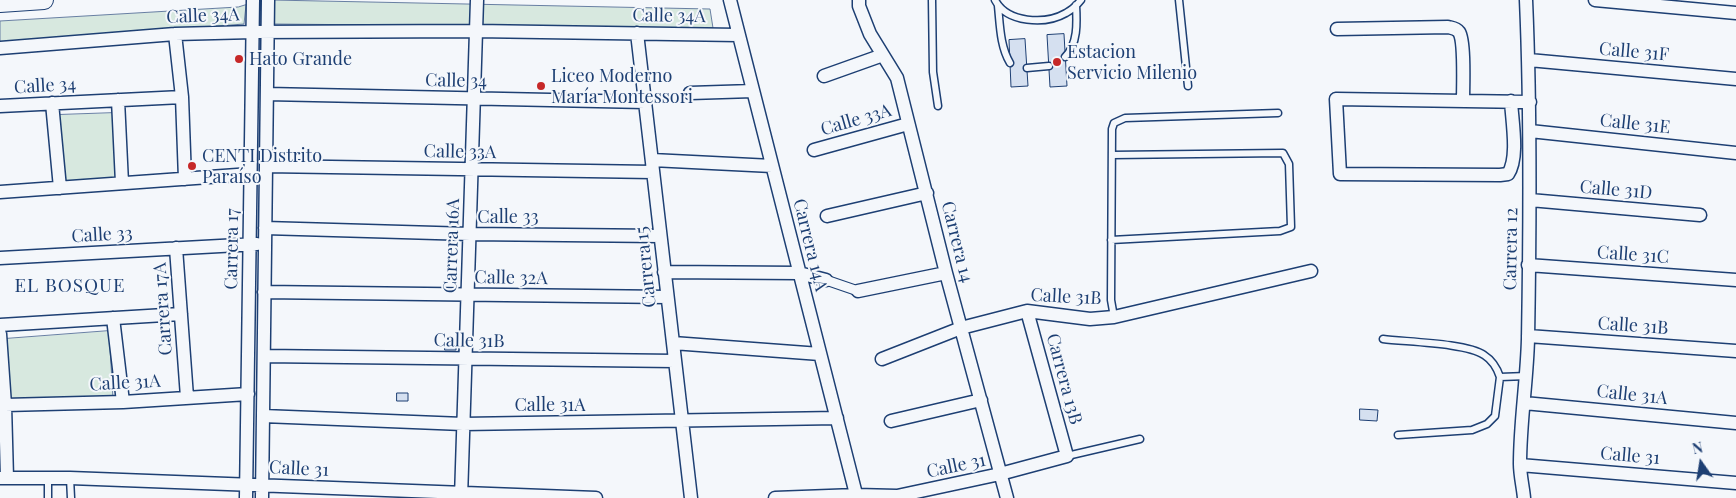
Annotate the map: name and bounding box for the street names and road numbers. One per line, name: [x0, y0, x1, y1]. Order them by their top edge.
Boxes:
street label: Calle 34A: [166, 4, 240, 28]
street label: Calle 34A: [632, 5, 706, 27]
street label: Calle 31F: [1598, 38, 1670, 66]
street label: Calle 34: [425, 70, 487, 92]
street label: Calle 34: [13, 74, 77, 98]
street label: Calle 33A: [818, 100, 894, 140]
street label: Calle 31E: [1599, 110, 1671, 138]
street label: Calle 33A: [424, 141, 496, 163]
street label: Calle 31D: [1579, 176, 1653, 204]
street label: Carrera 14A: [788, 197, 832, 293]
street label: Carrera 16A: [440, 198, 464, 294]
street label: Carrera 14: [936, 199, 978, 285]
street label: Calle 33: [477, 206, 539, 228]
street label: Carrera 12: [1499, 207, 1523, 291]
street label: Carrera 17: [220, 208, 244, 290]
street label: Calle 33: [71, 223, 133, 247]
street label: Carrera 15: [631, 225, 661, 309]
street label: Calle 31C: [1596, 242, 1670, 268]
street label: Carrera 17A: [149, 262, 177, 356]
street label: Calle 32A: [474, 267, 548, 289]
street label: Calle 31B: [1030, 284, 1102, 310]
street label: Calle 31B: [1597, 313, 1669, 339]
street label: Calle 31B: [433, 330, 505, 352]
street label: Carrera 13B: [1041, 331, 1087, 427]
street label: Calle 31A: [89, 370, 161, 396]
street label: Calle 31A: [1595, 381, 1669, 409]
street label: Calle 31A: [514, 394, 586, 416]
street label: Calle 31: [1599, 443, 1661, 469]
street label: Calle 31: [924, 449, 988, 483]
street label: Calle 31: [269, 457, 329, 481]

